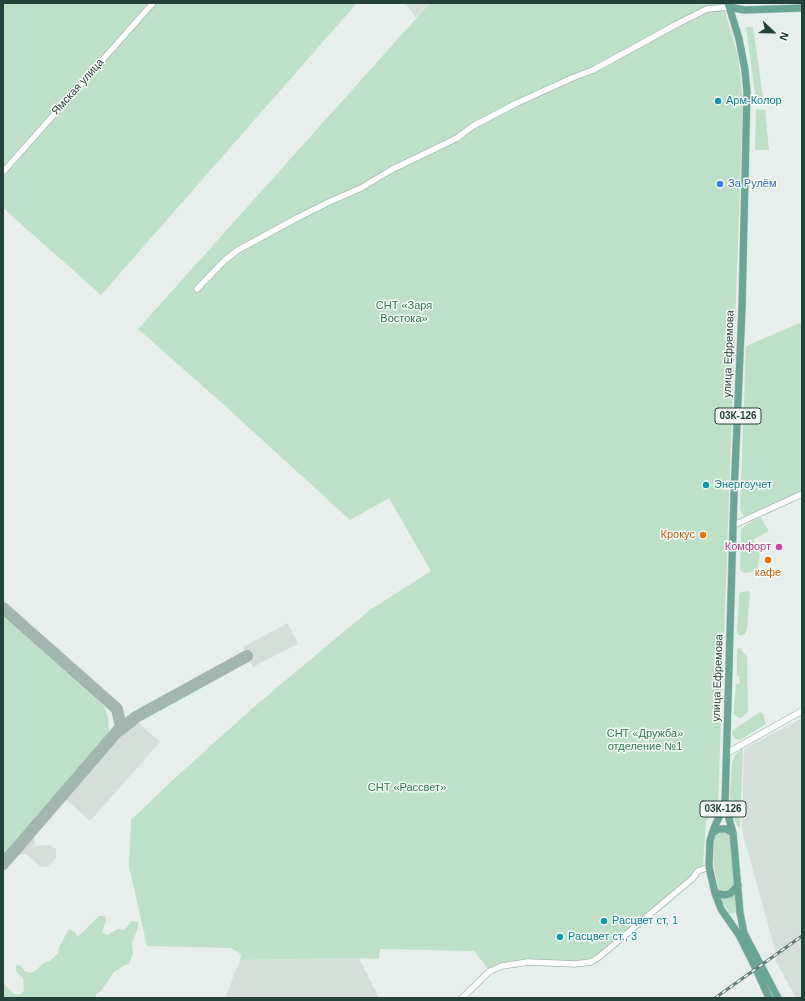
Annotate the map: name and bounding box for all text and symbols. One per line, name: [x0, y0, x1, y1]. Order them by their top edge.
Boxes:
north arrow: [753, 12, 793, 52]
text: N: [777, 31, 791, 42]
street label: Ямская улица: [49, 56, 107, 118]
place label: Арм-Колор: [726, 94, 782, 108]
marker: Арм-Колор: [713, 96, 723, 106]
place label: За Рулём: [728, 177, 777, 191]
marker: За Рулём: [715, 179, 725, 189]
park label: СНТ «Заря Востока»: [376, 299, 432, 325]
street label: улица Ефремова: [721, 310, 737, 398]
road number: 03К-126: [715, 408, 761, 424]
place label: Энергоучет: [714, 478, 772, 492]
marker: Энергоучет: [701, 480, 711, 490]
place label: Крокус: [661, 528, 695, 542]
marker: Крокус: [698, 530, 708, 540]
place label: Комфорт: [725, 540, 771, 554]
marker: Комфорт: [774, 542, 784, 552]
marker: кафе: [763, 555, 773, 565]
place label: кафе: [755, 566, 781, 580]
street label: улица Ефремова: [710, 634, 726, 722]
park label: СНТ «Дружба» отделение №1: [607, 727, 683, 753]
park label: СНТ «Рассвет»: [368, 781, 446, 795]
road number: 03К-126: [700, 801, 746, 817]
place label: Расцвет ст, 1: [612, 914, 678, 928]
marker: Расцвет ст, 1: [599, 916, 609, 926]
place label: Расцвет ст., 3: [568, 930, 637, 944]
marker: Расцвет ст., 3: [555, 932, 565, 942]

